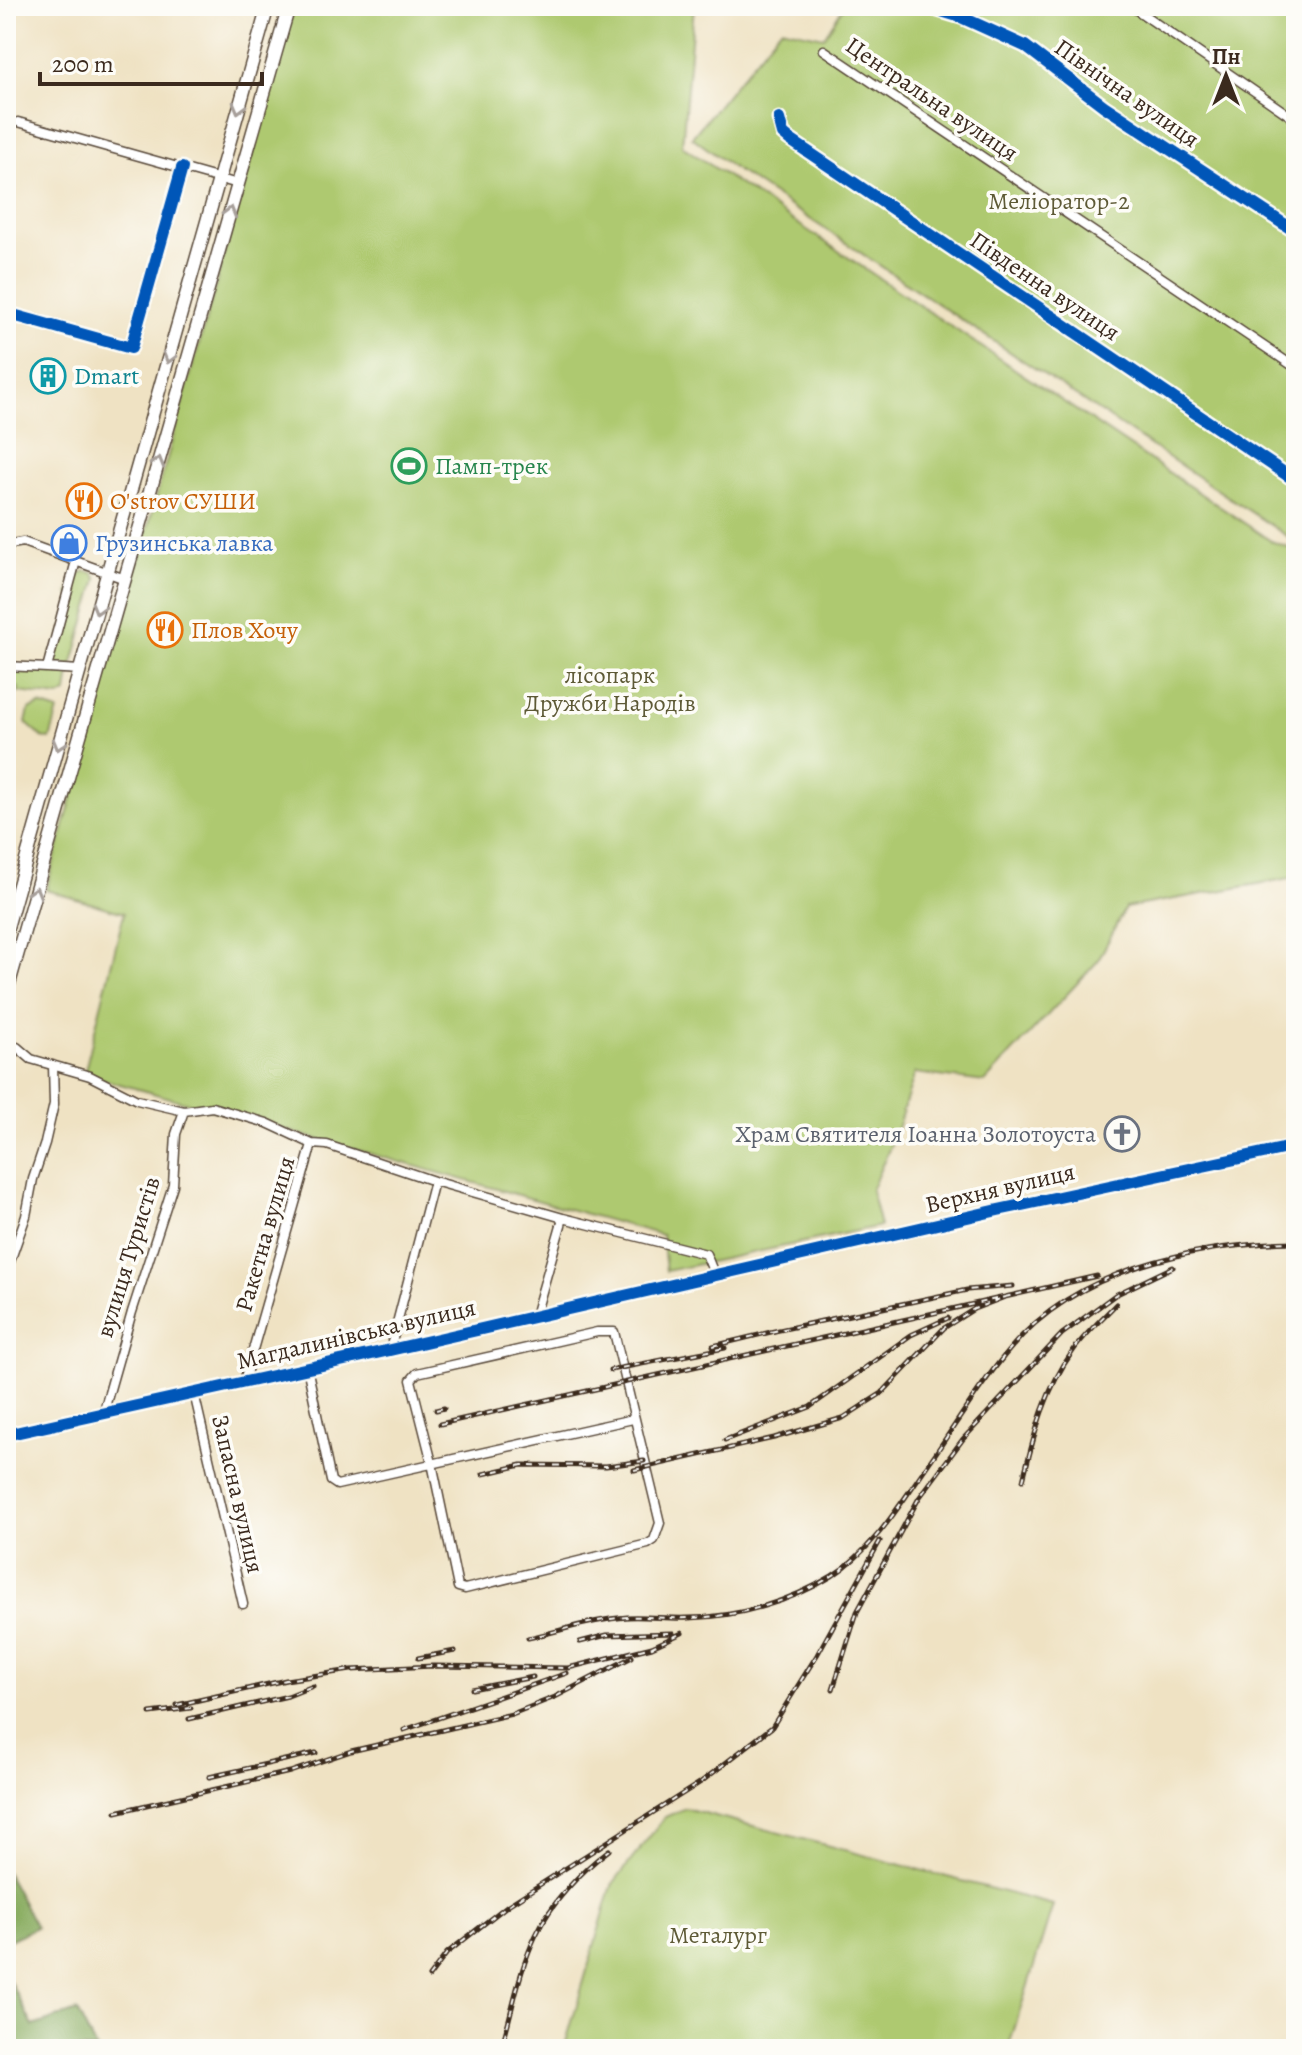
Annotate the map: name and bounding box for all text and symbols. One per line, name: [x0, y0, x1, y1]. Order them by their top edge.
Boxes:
street label: Центральна вулиця: [839, 29, 1025, 169]
street label: Північна вулиця: [1048, 31, 1206, 155]
scale bar: [40, 36, 262, 86]
north arrow: [1186, 36, 1266, 116]
text: Пн: [1212, 42, 1240, 72]
text: 200 m: [52, 48, 114, 80]
one-way arrow: [232, 101, 249, 115]
park label: Меліоратор-2: [988, 185, 1130, 217]
one-way arrow: [221, 206, 237, 219]
street label: Південна вулиця: [964, 224, 1126, 348]
one-way arrow: [162, 351, 178, 365]
building icon: Dmart: [29, 357, 67, 395]
place label: Dmart: [74, 360, 139, 392]
sports icon: Памп-трек: [390, 447, 428, 485]
place label: Памп-трек: [435, 450, 548, 482]
one-way arrow: [149, 455, 166, 469]
restaurant icon: O'strov СУШИ: [65, 482, 103, 520]
place label: O'strov СУШИ: [110, 485, 256, 517]
shop icon: Грузинська лавка: [50, 524, 88, 562]
place label: Грузинська лавка: [95, 527, 273, 559]
one-way arrow: [91, 601, 107, 615]
restaurant icon: Плов Хочу: [146, 611, 184, 649]
place label: Плов Хочу: [191, 614, 298, 646]
park label: лісопарк Дружби Народів: [524, 659, 696, 719]
one-way arrow: [52, 738, 68, 751]
one-way arrow: [26, 885, 42, 899]
church icon: Храм Святителя Іоанна Золотоуста: [1103, 1115, 1141, 1153]
place label: Храм Святителя Іоанна Золотоуста: [735, 1118, 1096, 1150]
street label: Ракетна вулиця: [228, 1153, 302, 1315]
street label: Верхня вулиця: [922, 1155, 1078, 1221]
street label: вулиця Туристів: [88, 1173, 168, 1341]
street label: Магдалинівська вулиця: [234, 1291, 478, 1377]
street label: Запасна вулиця: [204, 1412, 272, 1576]
park label: Металург: [669, 1919, 767, 1951]

